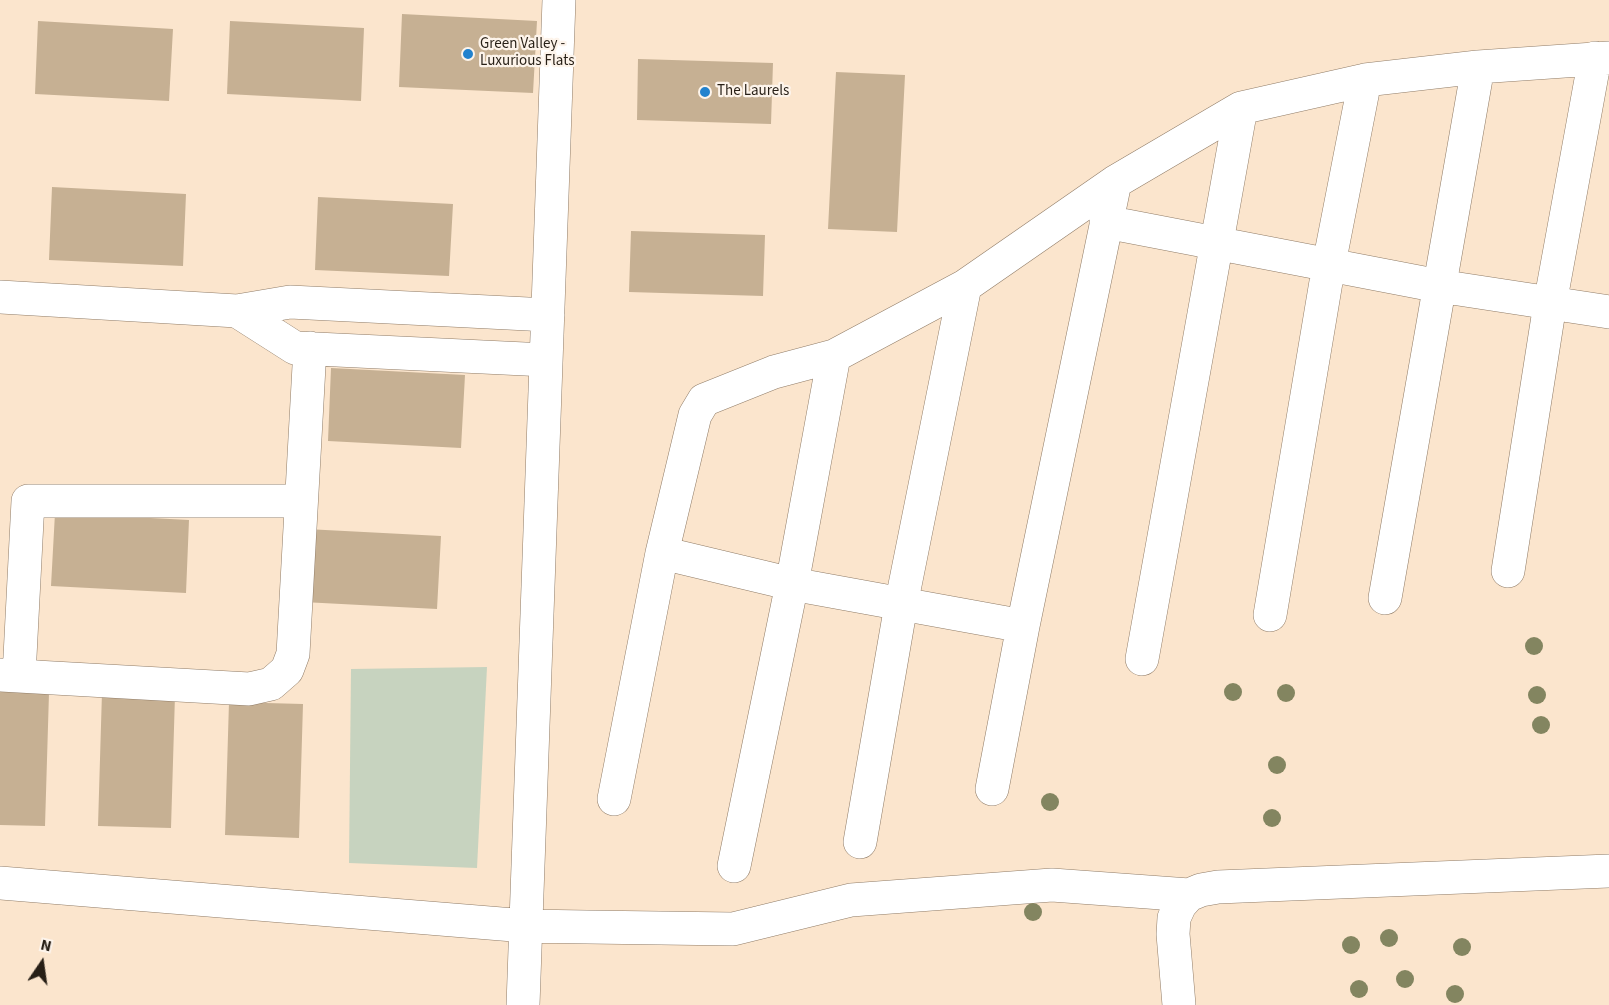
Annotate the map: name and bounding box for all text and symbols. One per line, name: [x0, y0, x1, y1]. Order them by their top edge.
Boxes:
place label: Green Valley - Luxurious Flats: [480, 36, 574, 71]
marker: Green Valley - Luxurious Flats: [461, 47, 475, 61]
place label: The Laurels: [717, 83, 789, 101]
marker: The Laurels: [698, 85, 712, 99]
north arrow: [12, 933, 72, 993]
text: N: [38, 934, 54, 957]

